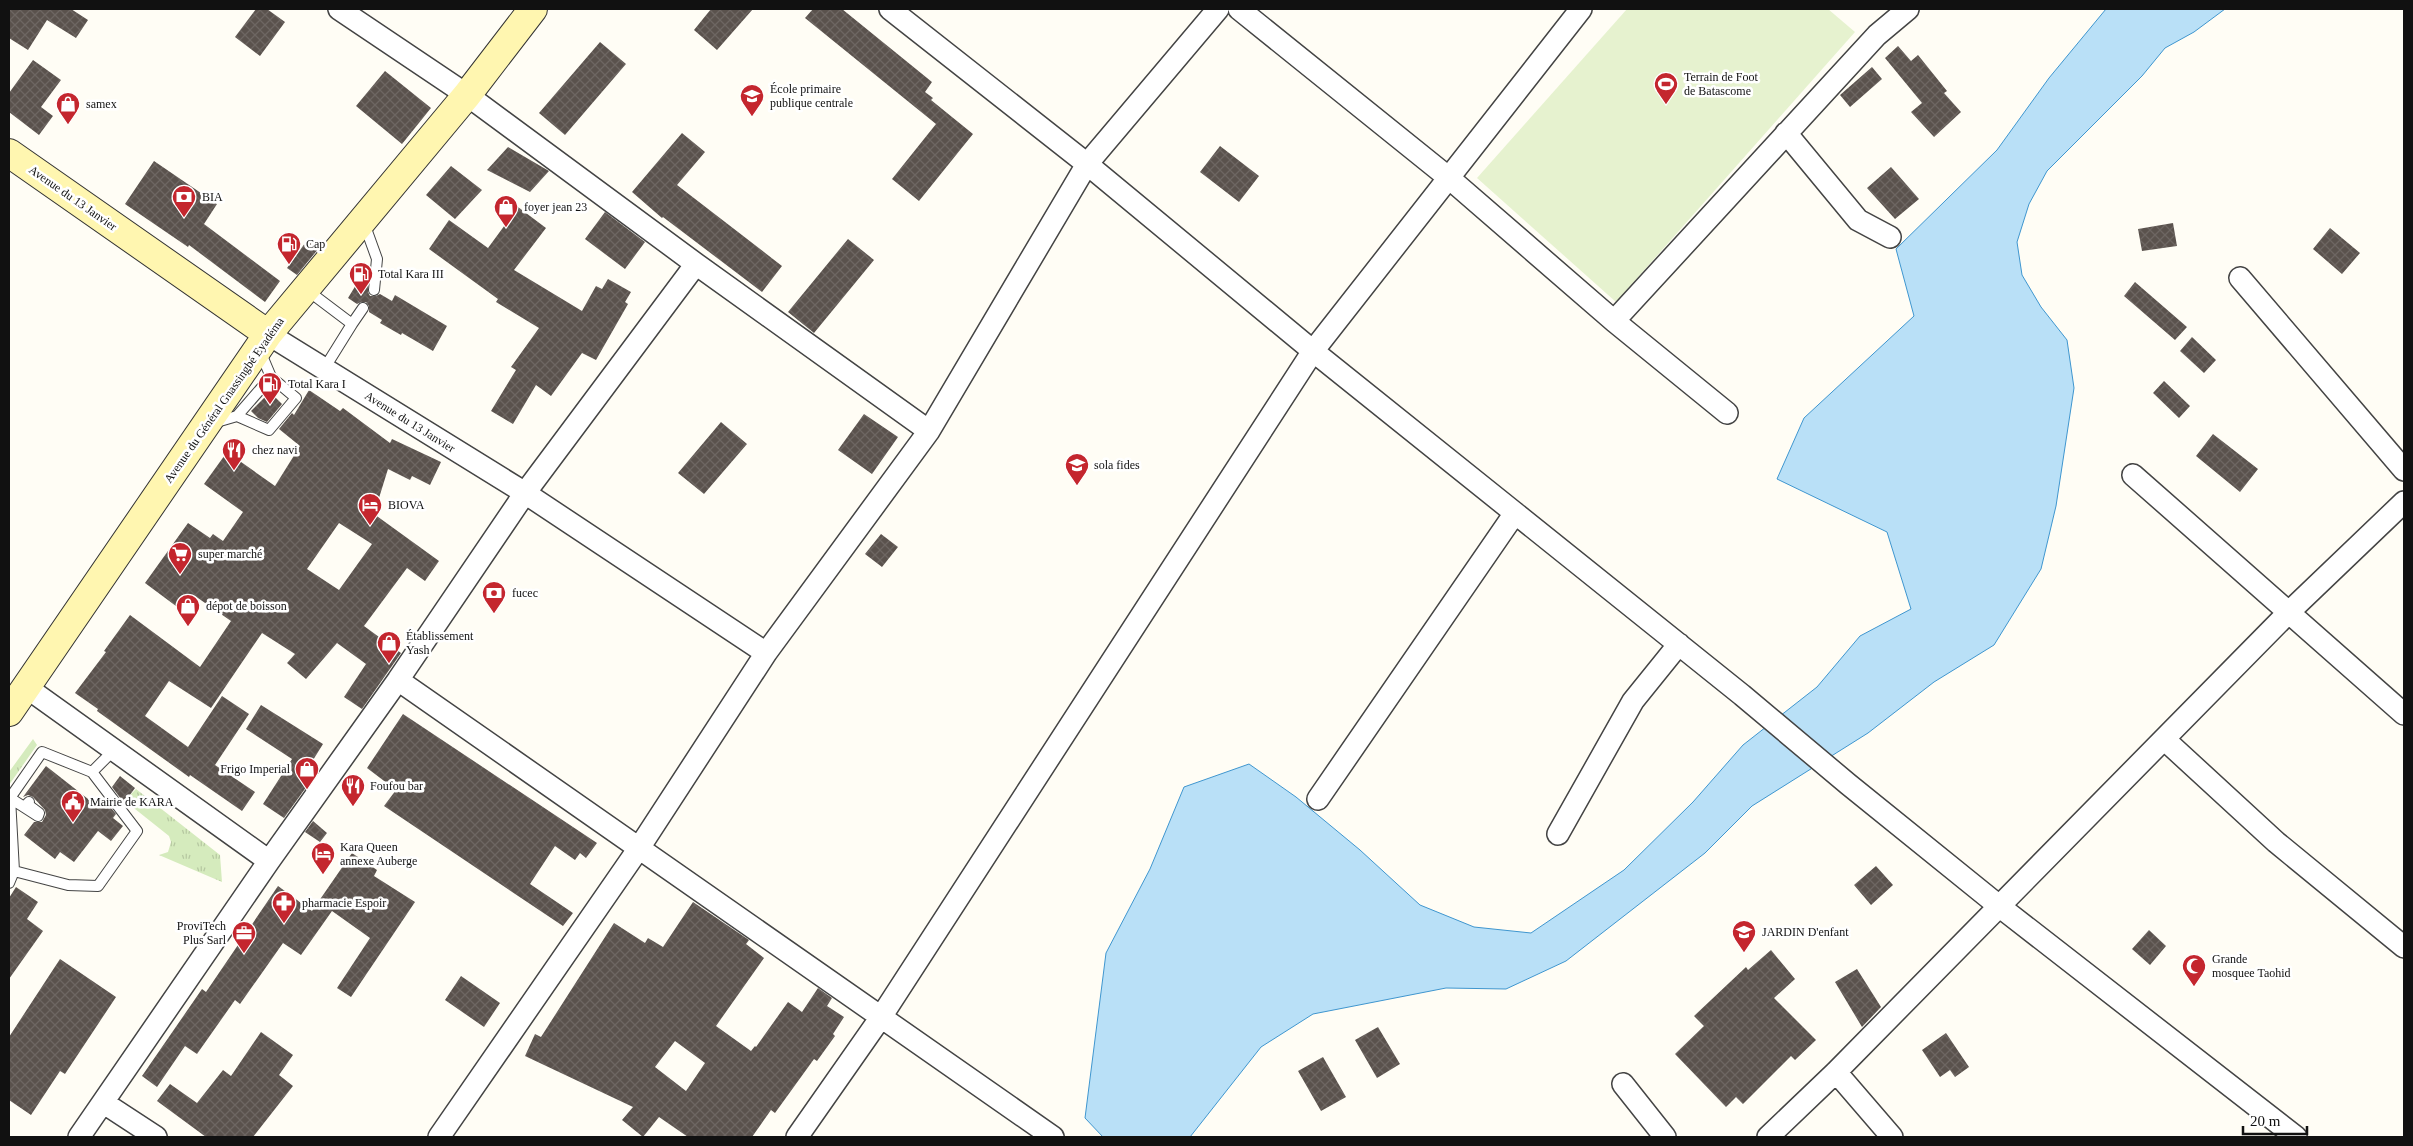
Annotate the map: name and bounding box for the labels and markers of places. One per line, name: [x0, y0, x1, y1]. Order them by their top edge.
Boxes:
place label: Terrain de Foot de Batascome: [1684, 70, 1758, 98]
sports icon: Terrain de Foot de Batascome: [1653, 71, 1679, 105]
place label: École primaire publique centrale: [770, 82, 853, 110]
school or university icon: École primaire publique centrale: [739, 83, 765, 117]
shop icon: samex: [55, 91, 81, 125]
place label: samex: [86, 97, 117, 111]
bank icon: BIA: [171, 184, 197, 218]
place label: BIA: [202, 190, 223, 204]
shop icon: foyer jean 23: [493, 194, 519, 228]
place label: foyer jean 23: [524, 200, 587, 214]
fuel station icon: Cap: [276, 231, 302, 265]
place label: Cap: [306, 237, 325, 251]
fuel station icon: Total Kara III: [348, 261, 374, 295]
place label: Total Kara III: [378, 267, 444, 281]
fuel station icon: Total Kara I: [257, 371, 283, 405]
place label: Total Kara I: [288, 377, 346, 391]
restaurant icon: chez navi: [221, 437, 247, 471]
place label: chez navi: [252, 443, 298, 457]
school or university icon: sola fides: [1064, 452, 1090, 486]
place label: sola fides: [1094, 458, 1140, 472]
hotel icon: BIOVA: [357, 492, 383, 526]
place label: BIOVA: [388, 498, 425, 512]
supermarket icon: super marché: [167, 541, 193, 575]
place label: super marché: [198, 547, 262, 561]
bank icon: fucec: [481, 580, 507, 614]
place label: fucec: [512, 586, 538, 600]
shop icon: dépot de boisson: [175, 593, 201, 627]
place label: dépot de boisson: [206, 599, 287, 613]
place label: Établissement Yash: [406, 629, 474, 657]
shop icon: Établissement Yash: [376, 630, 402, 664]
shop icon: Frigo Imperial: [294, 756, 320, 790]
place label: Frigo Imperial: [220, 762, 291, 776]
restaurant icon: Foufou bar: [340, 773, 366, 807]
place label: Foufou bar: [370, 779, 423, 793]
public building icon: Mairie de KARA: [60, 789, 86, 823]
place label: Mairie de KARA: [90, 795, 174, 809]
place label: Kara Queen annexe Auberge: [340, 840, 417, 868]
hotel icon: Kara Queen annexe Auberge: [310, 841, 336, 875]
pharmacy icon: pharmacie Espoir: [271, 890, 297, 924]
place label: pharmacie Espoir: [302, 896, 386, 910]
place label: ProviTech Plus Sarl: [177, 919, 227, 947]
school or university icon: JARDIN D'enfant: [1731, 919, 1757, 953]
office icon: ProviTech Plus Sarl: [231, 920, 257, 954]
place label: JARDIN D'enfant: [1762, 925, 1849, 939]
place label: Grande mosquee Taohid: [2212, 952, 2291, 980]
mosque icon: Grande mosquee Taohid: [2181, 953, 2207, 987]

